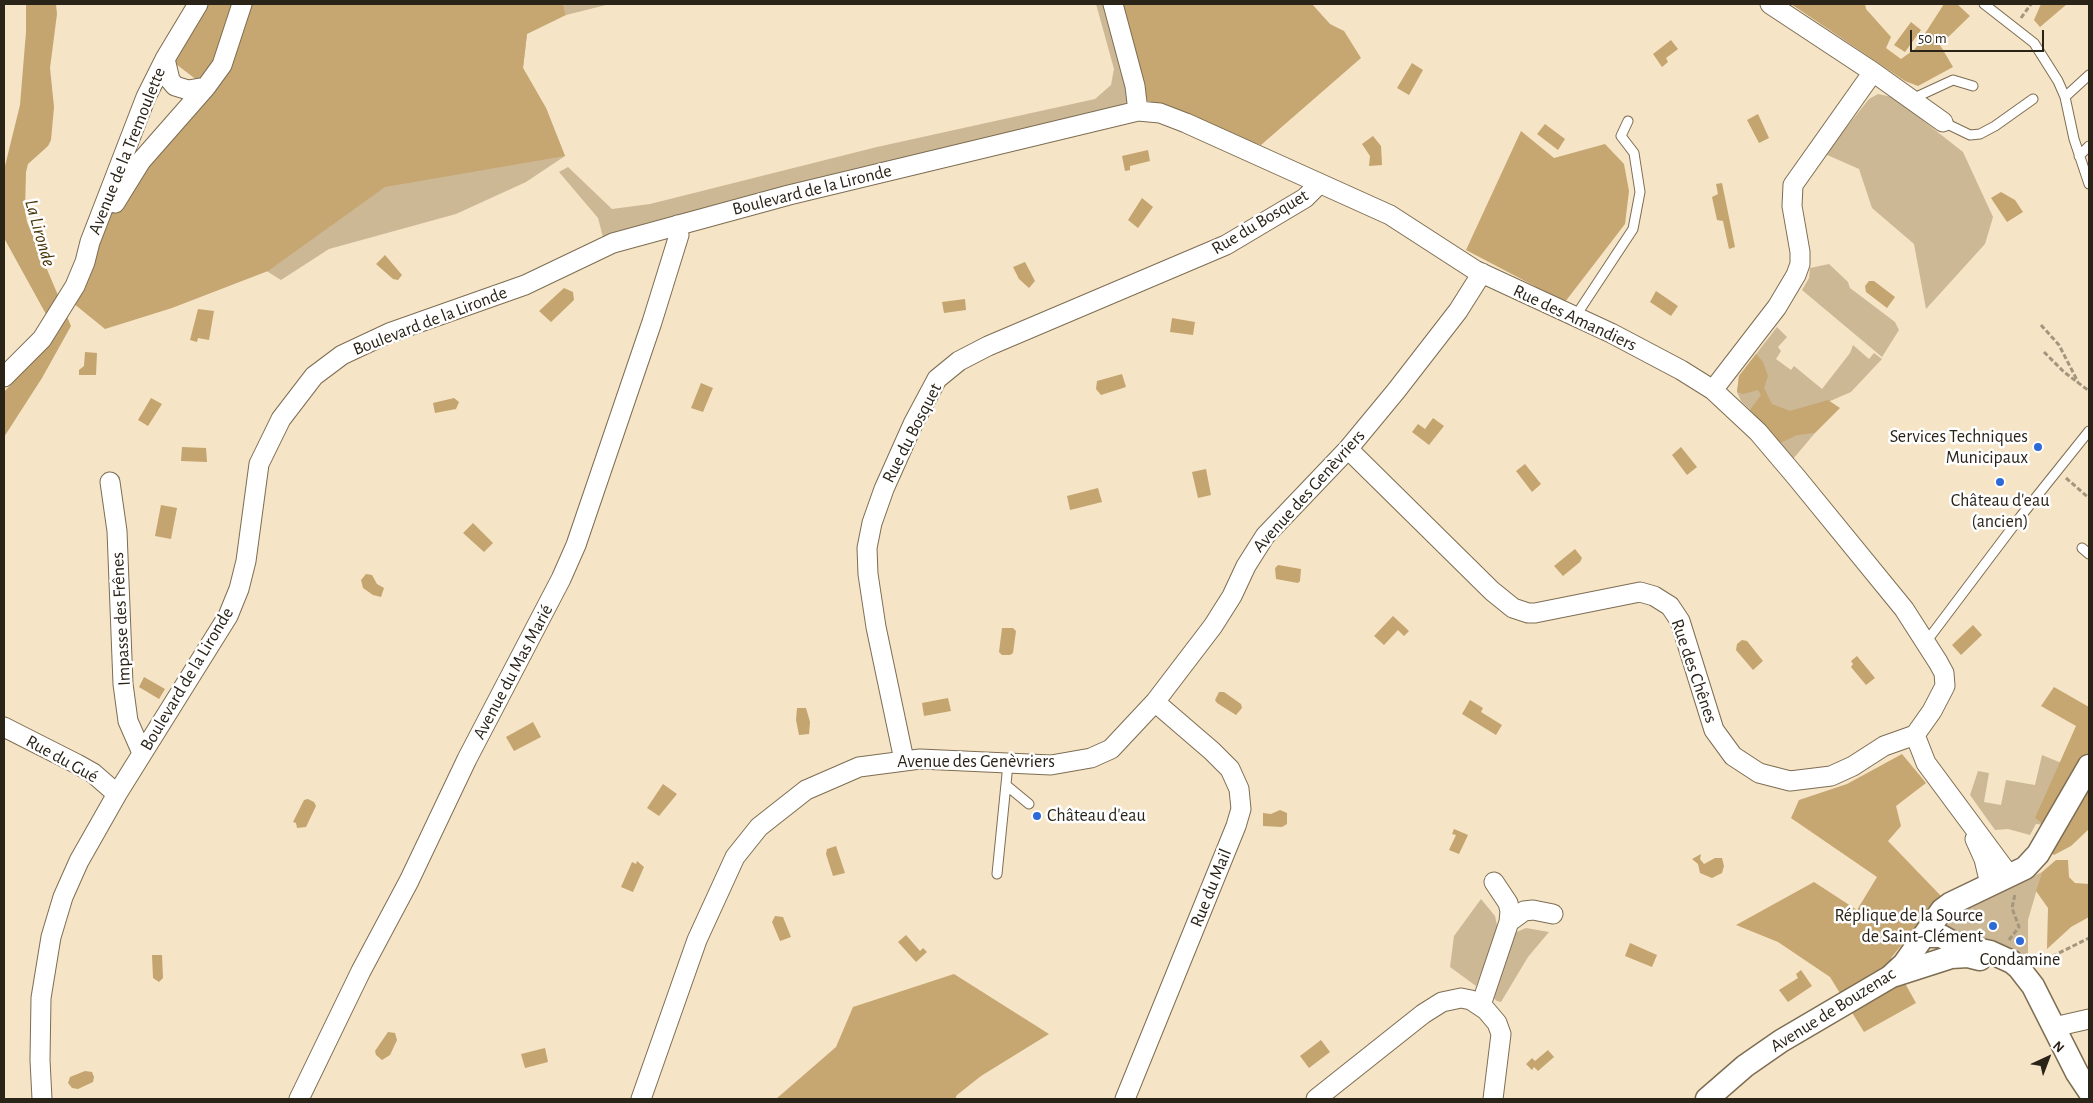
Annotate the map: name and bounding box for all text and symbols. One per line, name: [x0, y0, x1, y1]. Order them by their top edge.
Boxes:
scale bar: [1913, 20, 2047, 52]
text: 50 m: [1918, 31, 1947, 46]
street label: Avenue de la Tremoulette: [84, 64, 170, 238]
street label: Boulevard de la Lironde: [730, 160, 894, 220]
street label: Rue du Bosquet: [1208, 185, 1312, 259]
water label: La Lironde: [20, 197, 60, 269]
street label: Rue des Amandiers: [1510, 280, 1640, 356]
street label: Boulevard de la Lironde: [350, 282, 510, 360]
street label: Rue du Bosquet: [878, 380, 946, 486]
street label: Avenue des Genèvriers: [1248, 425, 1370, 557]
place label: Services Techniques Municipaux: [1890, 426, 2028, 468]
marker: Services Techniques Municipaux: [2032, 441, 2044, 453]
marker: Château d'eau (ancien): [1994, 476, 2006, 488]
place label: Château d'eau (ancien): [1951, 490, 2049, 532]
street label: Impasse des Frênes: [107, 552, 135, 686]
street label: Avenue du Mas Marié: [468, 601, 558, 743]
street label: Boulevard de la Lironde: [136, 603, 238, 755]
street label: Rue des Chênes: [1666, 616, 1722, 726]
street label: Rue du Gué: [22, 730, 102, 788]
street label: Avenue des Genèvriers: [897, 751, 1055, 773]
place label: Château d'eau: [1047, 805, 1146, 827]
marker: Château d'eau: [1031, 810, 1043, 822]
street label: Rue du Mail: [1186, 846, 1236, 930]
place label: Réplique de la Source de Saint-Clément: [1834, 905, 1983, 948]
marker: Réplique de la Source de Saint-Clément: [1987, 920, 1999, 932]
marker: Condamine: [2014, 935, 2026, 947]
place label: Condamine: [1980, 949, 2060, 971]
street label: Avenue de Bouzenac: [1766, 963, 1900, 1057]
north arrow: [2023, 1033, 2073, 1083]
text: N: [2050, 1039, 2067, 1055]

